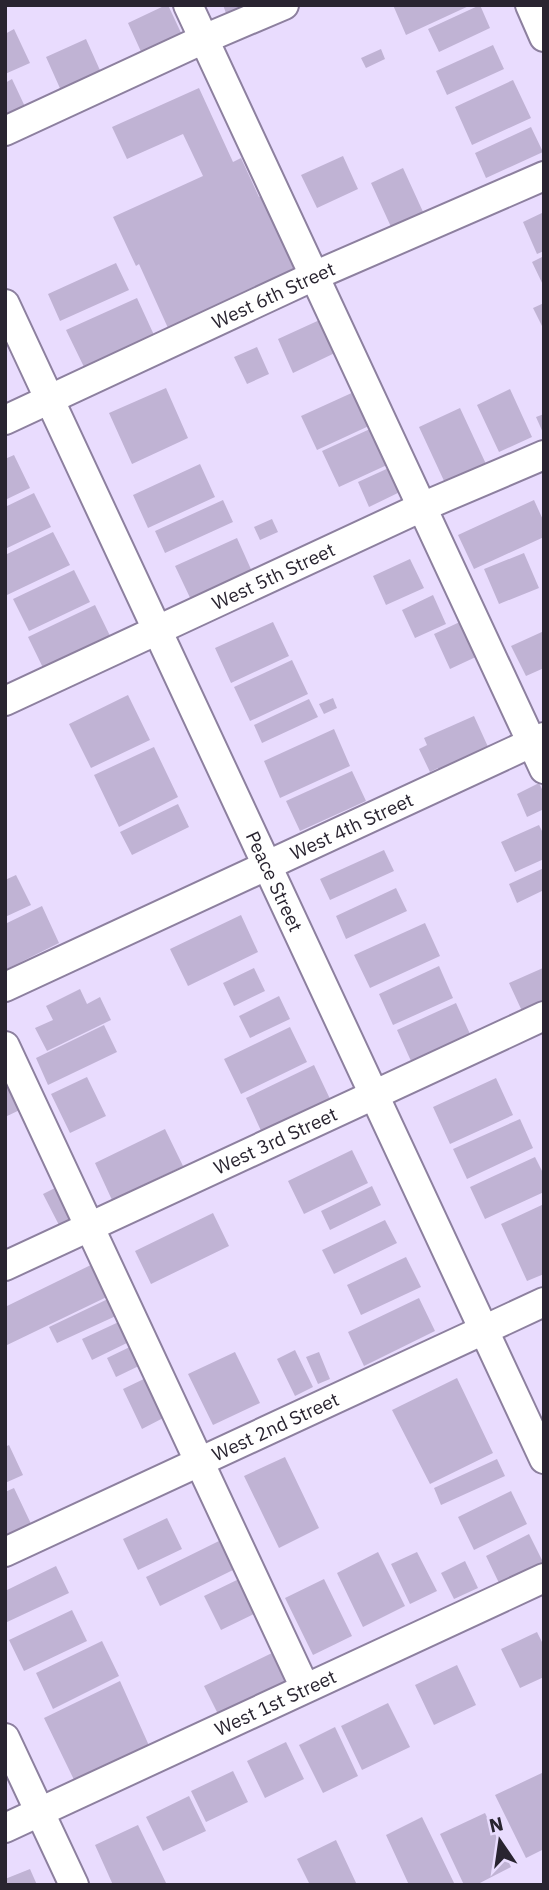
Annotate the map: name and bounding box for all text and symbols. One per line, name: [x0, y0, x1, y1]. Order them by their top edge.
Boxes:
street label: West 6th Street: [208, 256, 339, 334]
street label: West 5th Street: [208, 537, 339, 615]
street label: West 4th Street: [286, 787, 417, 865]
street label: Peace Street: [241, 827, 308, 935]
street label: West 3rd Street: [210, 1102, 341, 1180]
street label: West 2nd Street: [208, 1387, 343, 1466]
street label: West 1st Street: [211, 1664, 340, 1741]
north arrow: [465, 1806, 535, 1876]
text: N: [487, 1811, 506, 1838]

